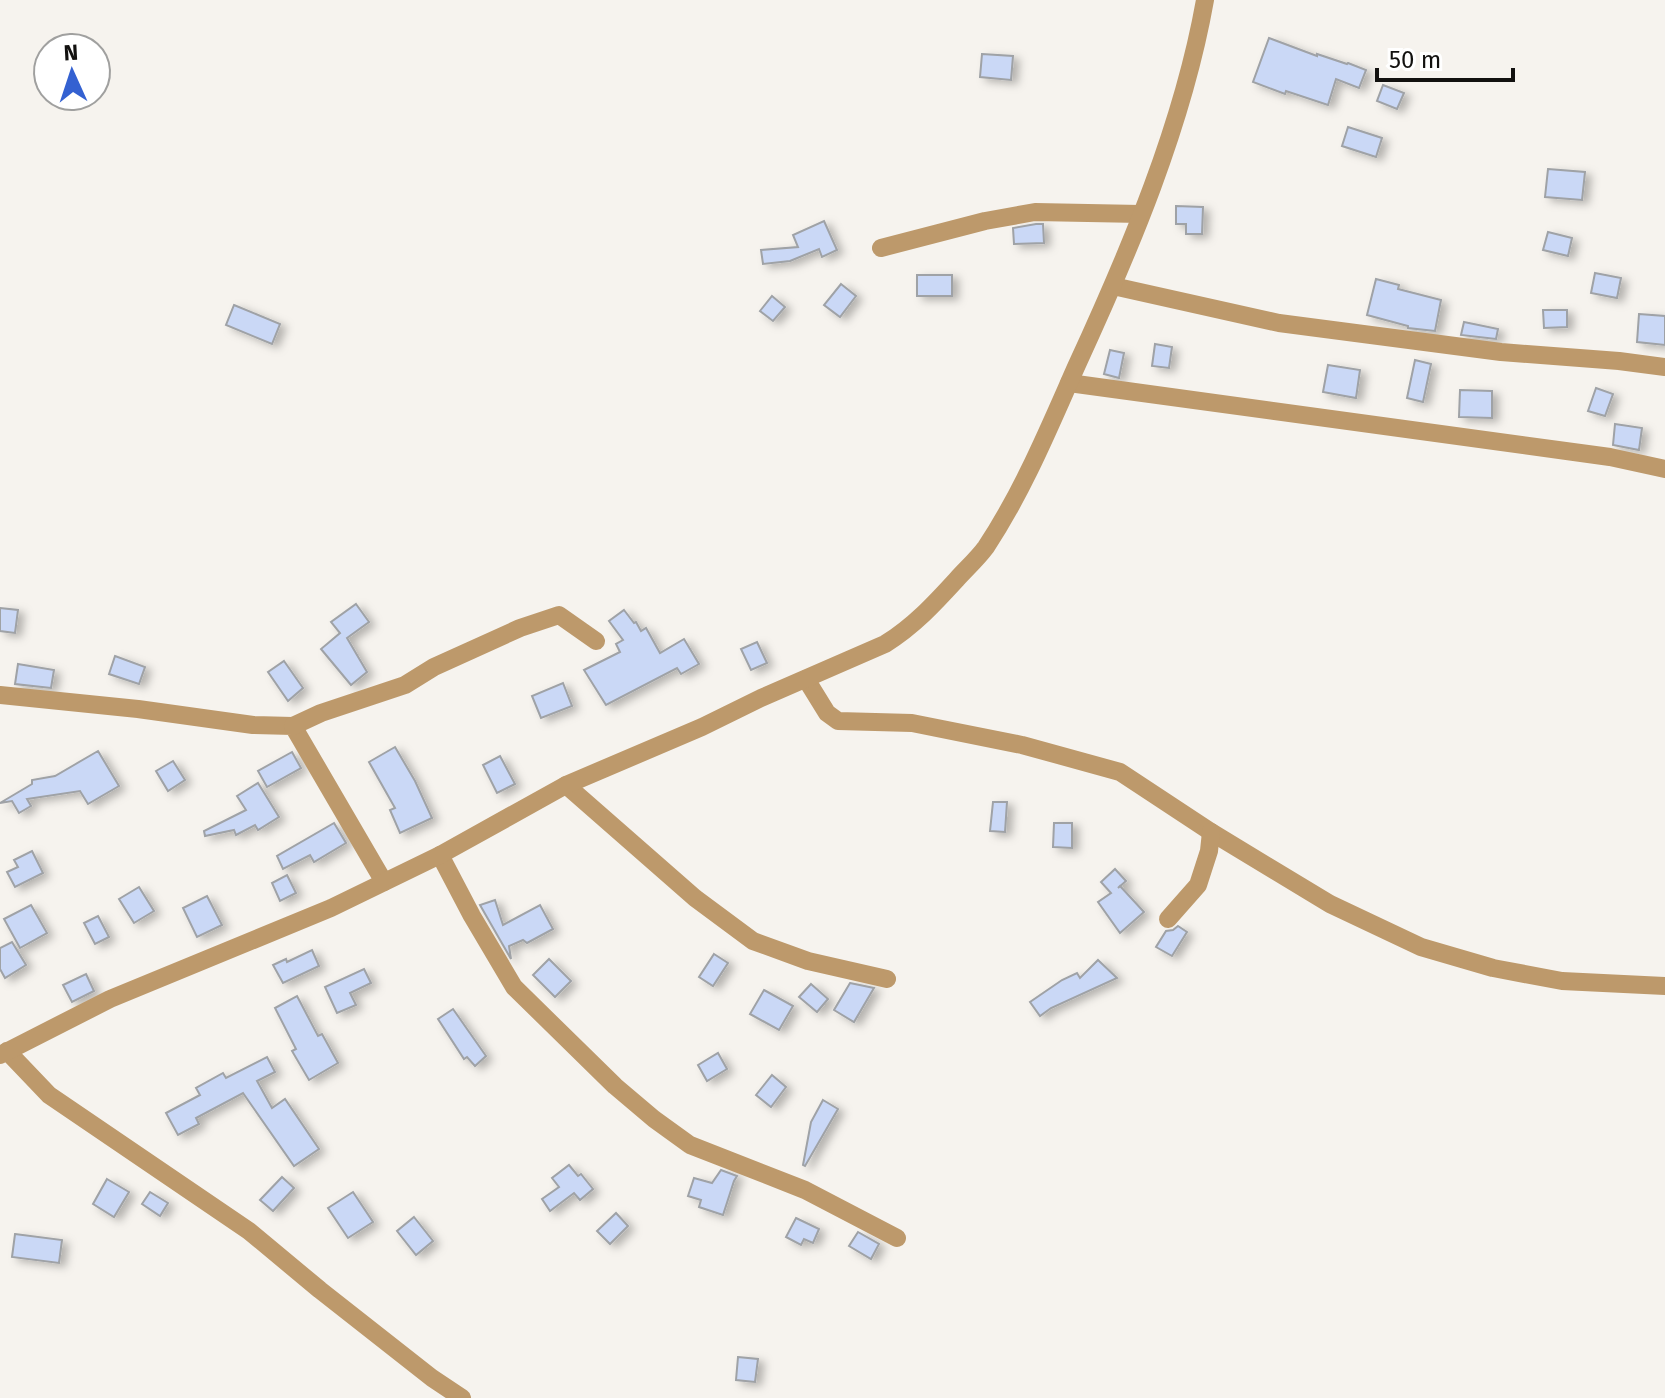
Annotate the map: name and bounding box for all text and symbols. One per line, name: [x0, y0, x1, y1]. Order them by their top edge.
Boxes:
north arrow: [32, 32, 112, 112]
scale bar: [1377, 32, 1513, 82]
text: N: [63, 39, 79, 66]
text: 50 m: [1389, 46, 1441, 74]

